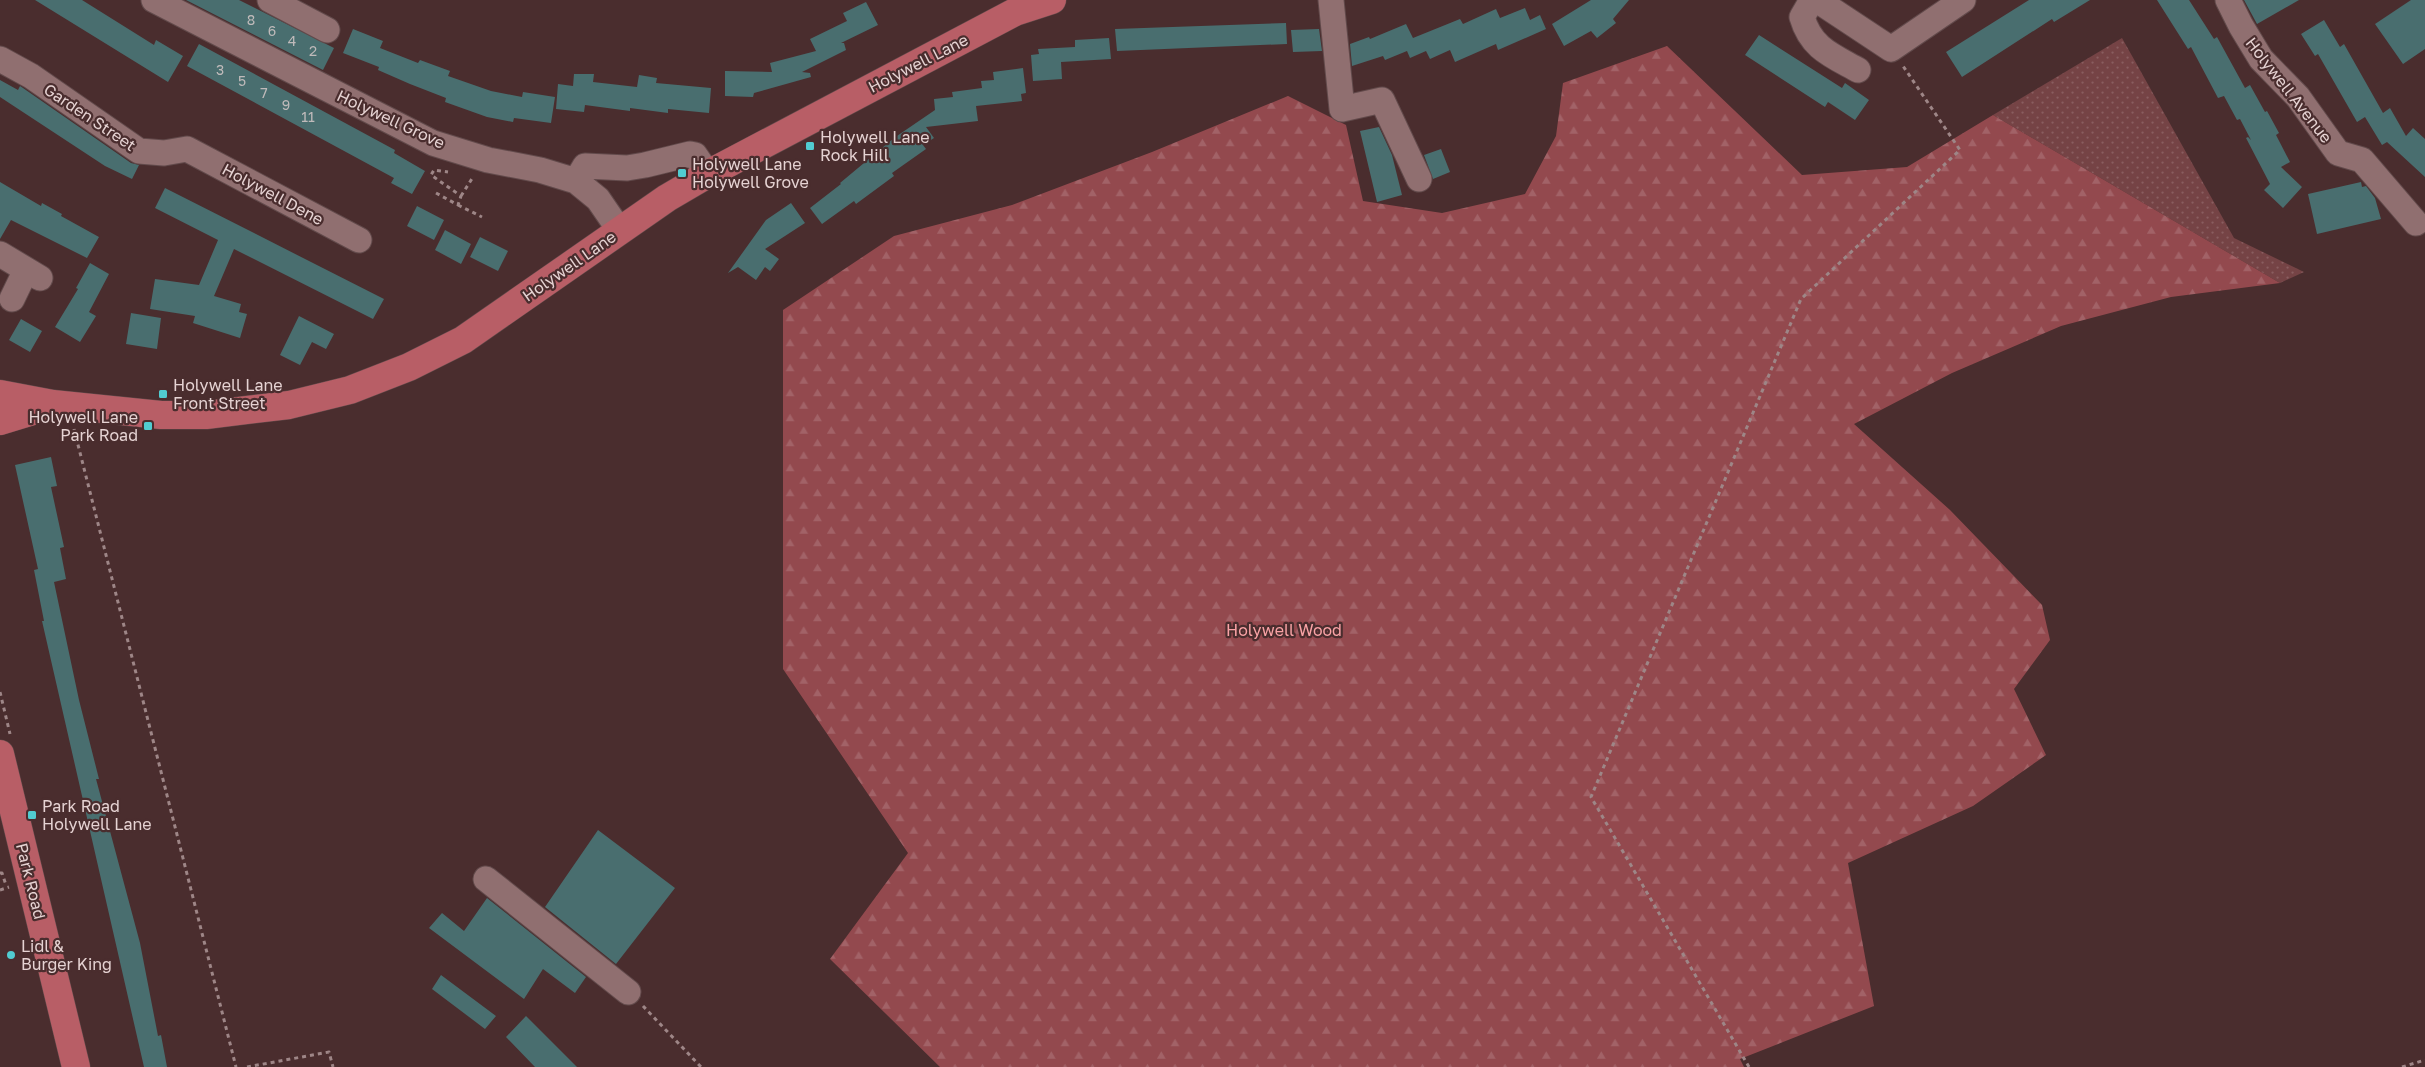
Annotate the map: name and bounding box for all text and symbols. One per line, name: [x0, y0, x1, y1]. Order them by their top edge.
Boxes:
house number: 8: [247, 11, 255, 28]
house number: 6: [268, 22, 276, 39]
street label: Holywell Lane: [865, 29, 971, 97]
house number: 4: [288, 32, 296, 49]
street label: Holywell Avenue: [2242, 33, 2336, 147]
house number: 2: [309, 42, 317, 59]
house number: 3: [216, 61, 224, 78]
house number: 5: [238, 72, 246, 89]
street label: Garden Street: [40, 79, 140, 155]
house number: 7: [260, 84, 268, 101]
street label: Holywell Grove: [334, 85, 448, 153]
house number: 9: [282, 96, 290, 113]
house number: 11: [301, 108, 315, 125]
place label: Holywell Lane Rock Hill: [820, 127, 930, 165]
marker: Holywell Lane Rock Hill: [804, 140, 816, 152]
place label: Holywell Lane Holywell Grove: [692, 154, 809, 192]
street label: Holywell Dene: [219, 159, 327, 229]
marker: Holywell Lane Holywell Grove: [676, 167, 688, 179]
street label: Holywell Lane: [518, 226, 620, 306]
place label: Holywell Lane Front Street: [173, 375, 283, 413]
marker: Holywell Lane Front Street: [157, 388, 169, 400]
place label: Holywell Lane Park Road: [28, 407, 138, 445]
marker: Holywell Lane Park Road: [142, 420, 154, 432]
park label: Holywell Wood: [1226, 620, 1342, 640]
place label: Park Road Holywell Lane: [42, 796, 152, 834]
marker: Park Road Holywell Lane: [26, 809, 38, 821]
street label: Park Road: [12, 841, 50, 921]
place label: Lidl & Burger King: [21, 936, 112, 974]
marker: Lidl & Burger King: [5, 949, 17, 961]

